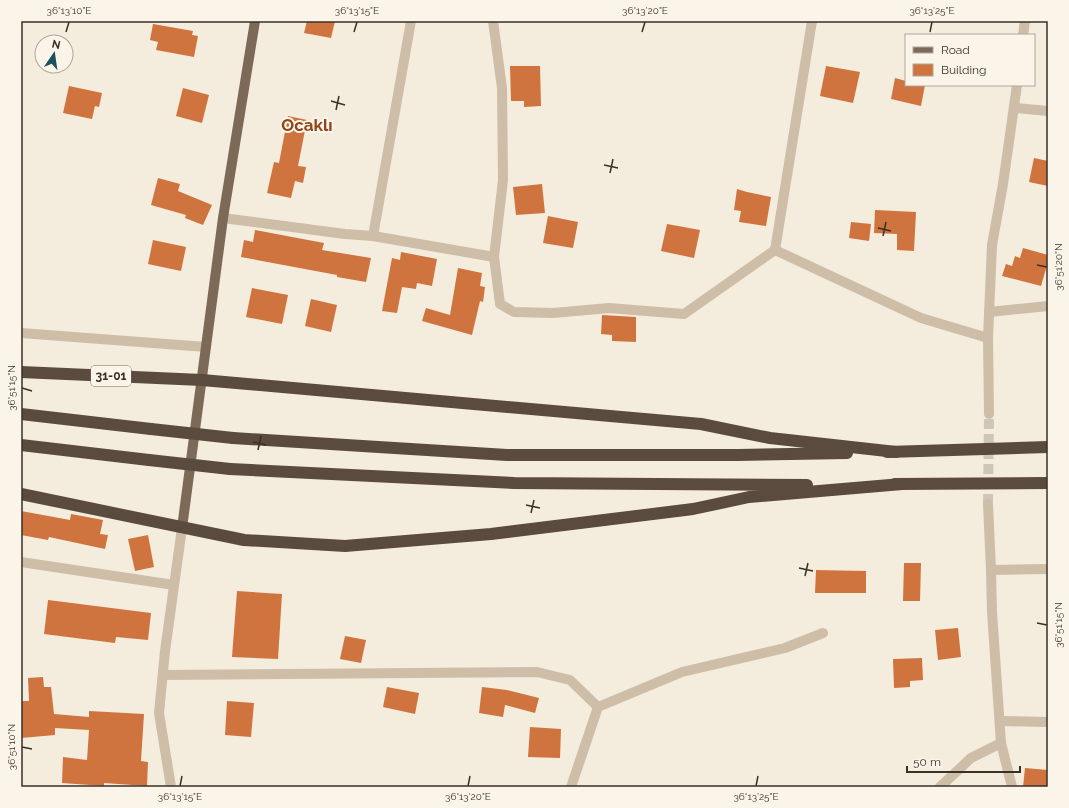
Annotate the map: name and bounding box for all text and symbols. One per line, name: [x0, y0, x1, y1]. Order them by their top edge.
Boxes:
text: 36°13'10"E: [47, 5, 91, 16]
text: 36°13'15"E: [335, 5, 379, 16]
text: 36°13'20"E: [622, 5, 668, 16]
text: 36°13'25"E: [909, 5, 955, 16]
north arrow: [34, 34, 74, 74]
legend: [905, 34, 1035, 86]
text: N: [51, 37, 62, 52]
text: Road: [941, 43, 970, 57]
text: Building: [941, 63, 987, 77]
district label: Ocaklı: [281, 115, 333, 135]
text: 36°51'20"N: [1053, 243, 1064, 291]
text: 36°51'15"N: [6, 365, 17, 411]
road number: 31-01: [91, 366, 131, 386]
text: 36°51'15"N: [1053, 602, 1064, 648]
text: 36°51'10"N: [6, 724, 17, 770]
scale bar: [907, 748, 1020, 774]
text: 50 m: [913, 755, 941, 769]
text: 36°13'15"E: [158, 791, 202, 802]
text: 36°13'20"E: [445, 791, 491, 802]
text: 36°13'25"E: [733, 791, 779, 802]

